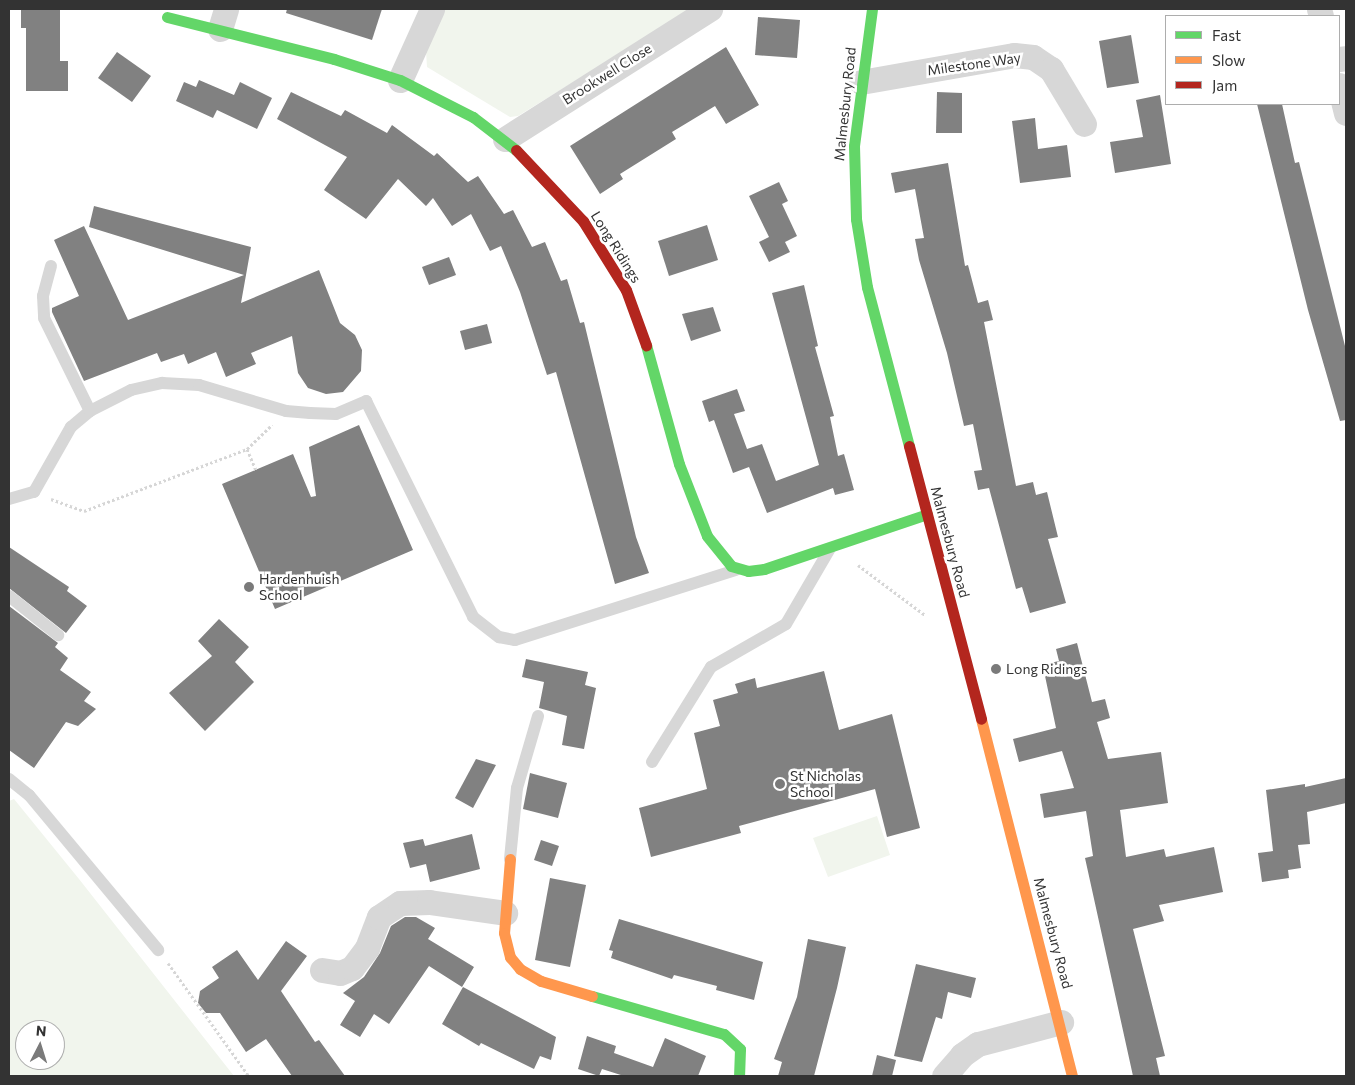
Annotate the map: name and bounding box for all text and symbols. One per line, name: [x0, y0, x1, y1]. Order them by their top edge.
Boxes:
legend: [1165, 15, 1340, 105]
text: Fast: [1212, 26, 1241, 44]
street label: Brookwell Close: [559, 40, 655, 108]
street label: Malmesbury Road: [831, 46, 859, 162]
street label: Milestone Way: [926, 49, 1022, 79]
text: Slow: [1212, 51, 1245, 69]
text: Jam: [1212, 76, 1237, 94]
street label: Long Ridings: [587, 208, 645, 286]
street label: Malmesbury Road: [927, 485, 973, 599]
place label: Hardenhuish School: [259, 571, 339, 604]
marker: Hardenhuish School: [243, 581, 255, 593]
place label: Long Ridings: [1006, 661, 1087, 677]
marker: Long Ridings: [990, 663, 1002, 675]
place label: St Nicholas School: [790, 768, 861, 800]
marker: St Nicholas School: [774, 778, 786, 790]
street label: Malmesbury Road: [1030, 876, 1076, 990]
north arrow: [15, 1020, 65, 1070]
text: N: [35, 1022, 47, 1039]

